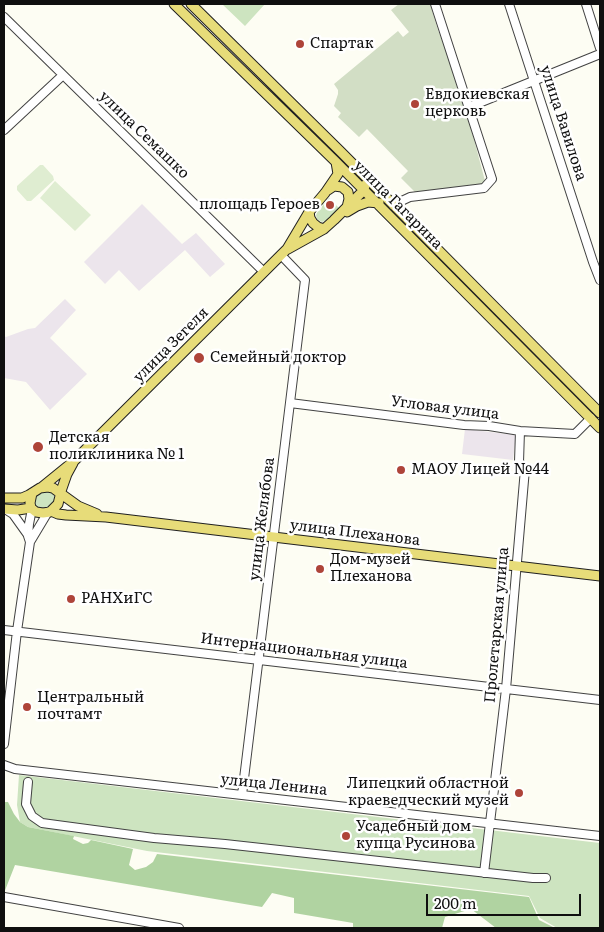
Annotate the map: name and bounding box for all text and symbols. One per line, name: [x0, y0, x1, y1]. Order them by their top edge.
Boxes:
place label: Спартак: [310, 35, 374, 53]
marker: Спартак: [294, 38, 306, 50]
street label: улица Вавилова: [536, 63, 590, 183]
place label: Евдокиевская церковь: [425, 86, 530, 121]
street label: улица Семашко: [95, 87, 193, 183]
marker: Евдокиевская церковь: [409, 98, 421, 110]
street label: улица Гагарина: [350, 157, 446, 253]
place label: площадь Героев: [199, 196, 320, 214]
marker: площадь Героев: [324, 199, 336, 211]
street label: улица Зегеля: [130, 304, 212, 386]
place label: Семейный доктор: [210, 349, 346, 367]
marker: Семейный доктор: [192, 351, 206, 365]
street label: Угловая улица: [390, 392, 500, 424]
place label: Детская поликлиника № 1: [49, 429, 184, 464]
marker: Детская поликлиника № 1: [31, 440, 45, 454]
street label: улица Желябова: [245, 456, 279, 582]
place label: МАОУ Лицей №44: [411, 461, 549, 479]
marker: МАОУ Лицей №44: [395, 464, 407, 476]
street label: улица Плеханова: [289, 516, 421, 550]
street label: Пролетарская улица: [481, 546, 513, 704]
place label: Дом-музей Плеханова: [330, 551, 412, 586]
marker: Дом-музей Плеханова: [314, 563, 326, 575]
place label: РАНХиГС: [81, 590, 153, 608]
marker: РАНХиГС: [65, 593, 77, 605]
street label: Интернациональная улица: [199, 629, 409, 673]
place label: Центральный почтамт: [37, 689, 144, 724]
marker: Центральный почтамт: [21, 701, 33, 713]
street label: улица Ленина: [220, 770, 328, 800]
place label: Липецкий областной краеведческий музей: [347, 775, 509, 810]
marker: Липецкий областной краеведческий музей: [513, 787, 525, 799]
place label: Усадебный дом купца Русинова: [356, 818, 475, 853]
marker: Усадебный дом купца Русинова: [340, 830, 352, 842]
scale bar: [429, 884, 584, 916]
text: 200 m: [434, 891, 477, 914]

